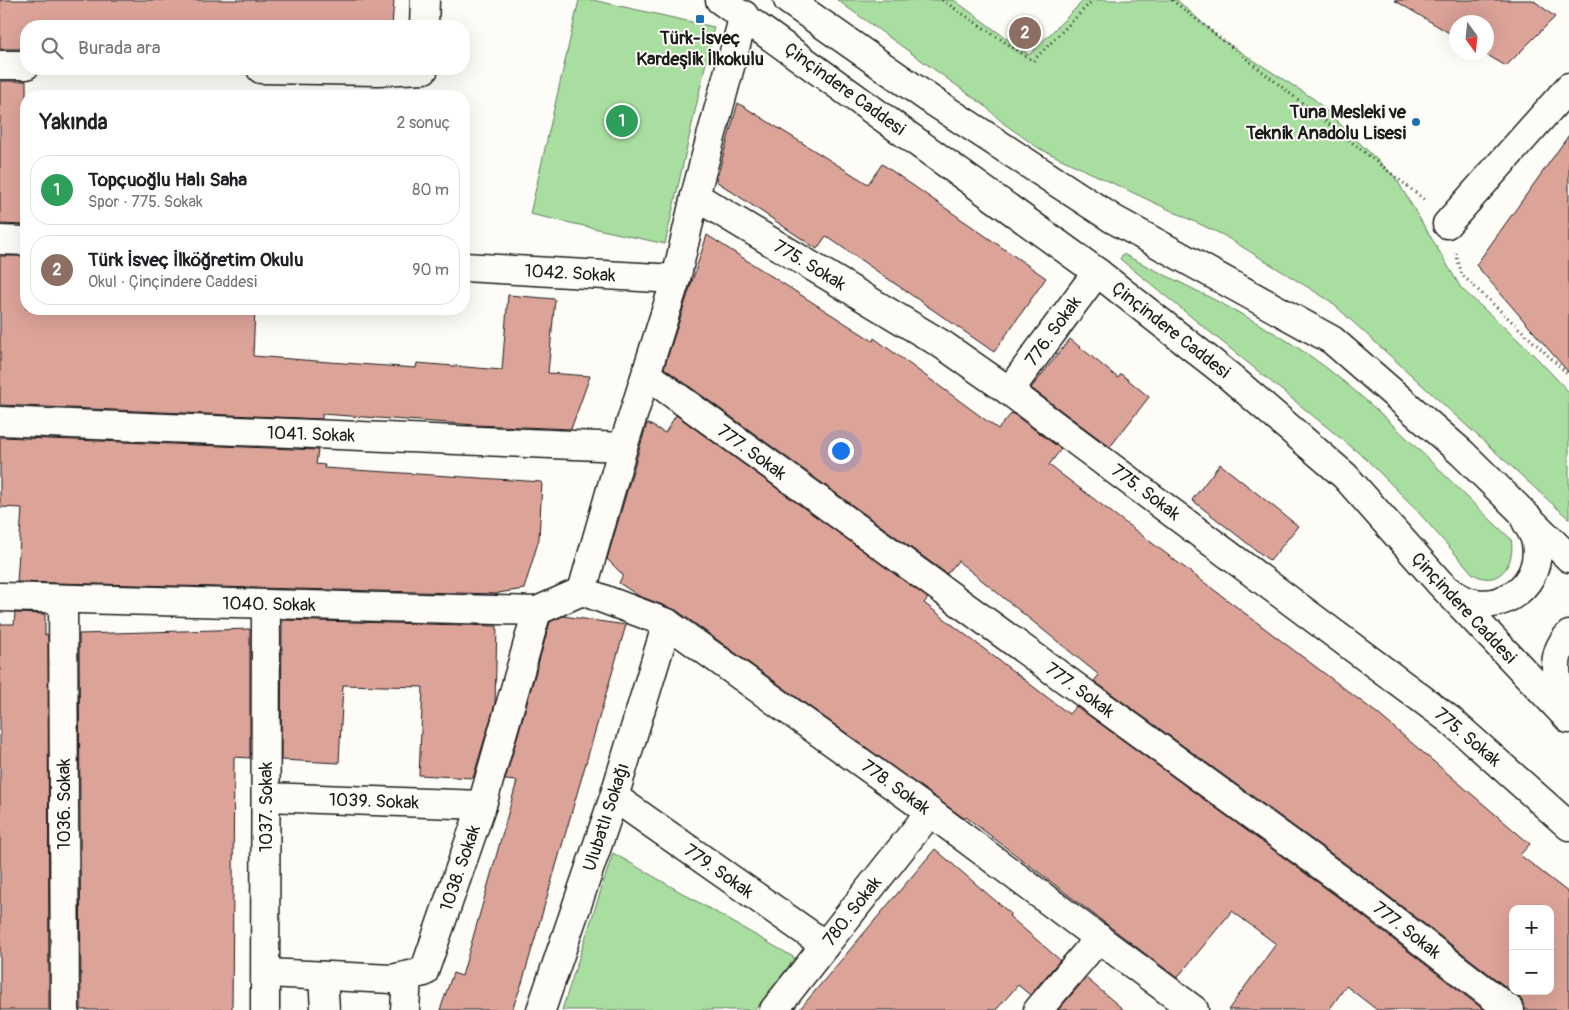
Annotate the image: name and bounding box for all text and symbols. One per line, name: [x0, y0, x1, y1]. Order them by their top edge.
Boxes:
marker: Türk-İsveç Kardeşlik İlkokulu: [694, 13, 706, 25]
pin: 2: [1009, 14, 1041, 52]
north arrow: [1449, 15, 1494, 60]
search box: [20, 20, 470, 75]
place label: Türk-İsveç Kardeşlik İlkokulu: [636, 27, 764, 71]
icon: search: [38, 34, 66, 62]
text: Burada ara: [78, 36, 161, 60]
street label: Çinçindere Caddesi: [780, 38, 910, 141]
place label: Tuna Mesleki ve Teknik Anadolu Lisesi: [1245, 101, 1407, 145]
pin: 1: [606, 102, 638, 140]
text: Yakında: [40, 109, 107, 136]
text: 2 sonuç: [397, 113, 450, 133]
marker: Tuna Mesleki ve Teknik Anadolu Lisesi: [1410, 116, 1422, 128]
text: Topçuoğlu Halı Saha: [88, 168, 247, 192]
text: 1: [54, 180, 60, 200]
text: 80 m: [412, 180, 449, 200]
text: Spor · 775. Sokak: [88, 192, 203, 212]
street label: 775. Sokak: [769, 235, 850, 296]
text: Türk İsveç İlköğretim Okulu: [88, 248, 303, 272]
text: 2: [53, 260, 61, 280]
text: 90 m: [412, 260, 449, 280]
street label: 1042. Sokak: [524, 260, 617, 287]
text: Okul · Çinçindere Caddesi: [88, 272, 257, 292]
street label: Çinçindere Caddesi: [1107, 277, 1235, 384]
street label: 776. Sokak: [1020, 291, 1087, 371]
street label: 777. Sokak: [713, 420, 791, 485]
street label: 1041. Sokak: [267, 421, 356, 448]
your location: [828, 438, 854, 464]
street label: 775. Sokak: [1107, 459, 1185, 526]
street label: Çinçindere Caddesi: [1406, 548, 1521, 669]
street label: 1040. Sokak: [222, 592, 316, 617]
street label: 777. Sokak: [1041, 658, 1119, 723]
street label: 775. Sokak: [1430, 703, 1506, 772]
street label: 778. Sokak: [857, 755, 935, 820]
street label: 1036. Sokak: [53, 758, 76, 850]
street label: Ulubatlı Sokağı: [578, 760, 635, 874]
street label: 1037. Sokak: [255, 761, 278, 852]
street label: 1039. Sokak: [329, 788, 420, 815]
street label: 1038. Sokak: [435, 821, 486, 914]
street label: 779. Sokak: [679, 839, 758, 904]
street label: 780. Sokak: [818, 871, 887, 951]
street label: 777. Sokak: [1368, 897, 1446, 964]
map controls: [1509, 905, 1554, 995]
button: +: [1509, 905, 1554, 950]
button: −: [1509, 950, 1554, 995]

